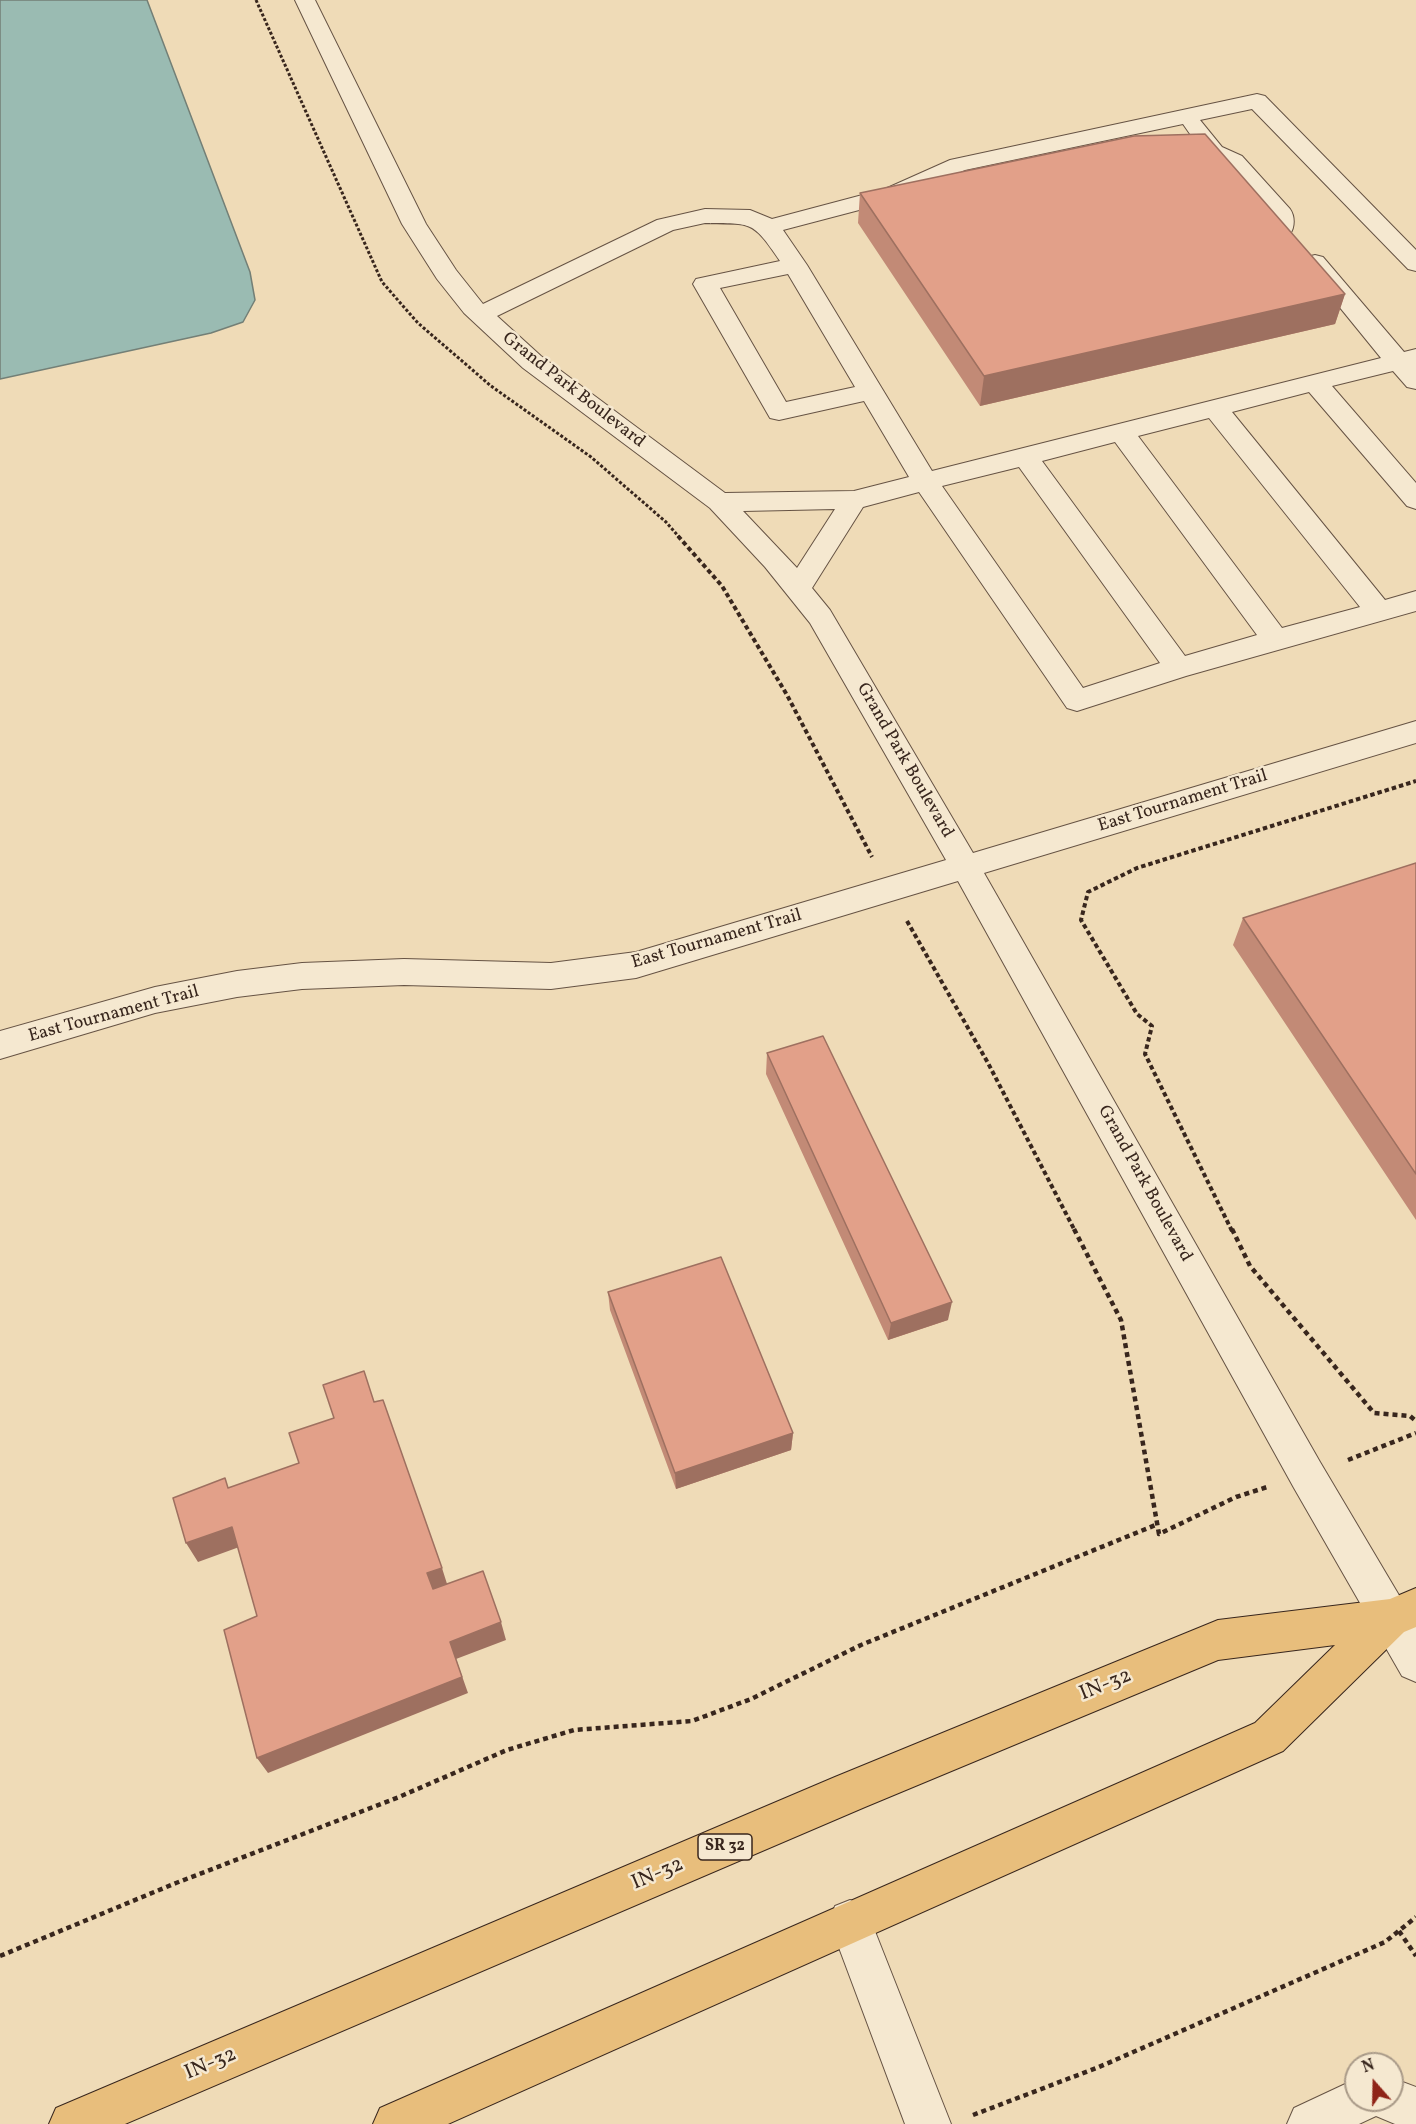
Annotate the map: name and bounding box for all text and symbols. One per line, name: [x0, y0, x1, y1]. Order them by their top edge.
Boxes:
street label: Grand Park Boulevard: [497, 329, 649, 453]
street label: Grand Park Boulevard: [851, 680, 957, 842]
street label: East Tournament Trail: [1096, 766, 1270, 838]
street label: East Tournament Trail: [629, 905, 805, 975]
street label: East Tournament Trail: [26, 982, 202, 1048]
street label: Grand Park Boulevard: [1092, 1102, 1196, 1266]
street label: IN-32: [1076, 1664, 1136, 1708]
road number: SR 32: [698, 1834, 752, 1860]
street label: IN-32: [628, 1853, 688, 1897]
street label: IN-32: [181, 2043, 241, 2087]
north arrow: [1344, 2052, 1404, 2112]
text: N: [1359, 2055, 1378, 2079]

